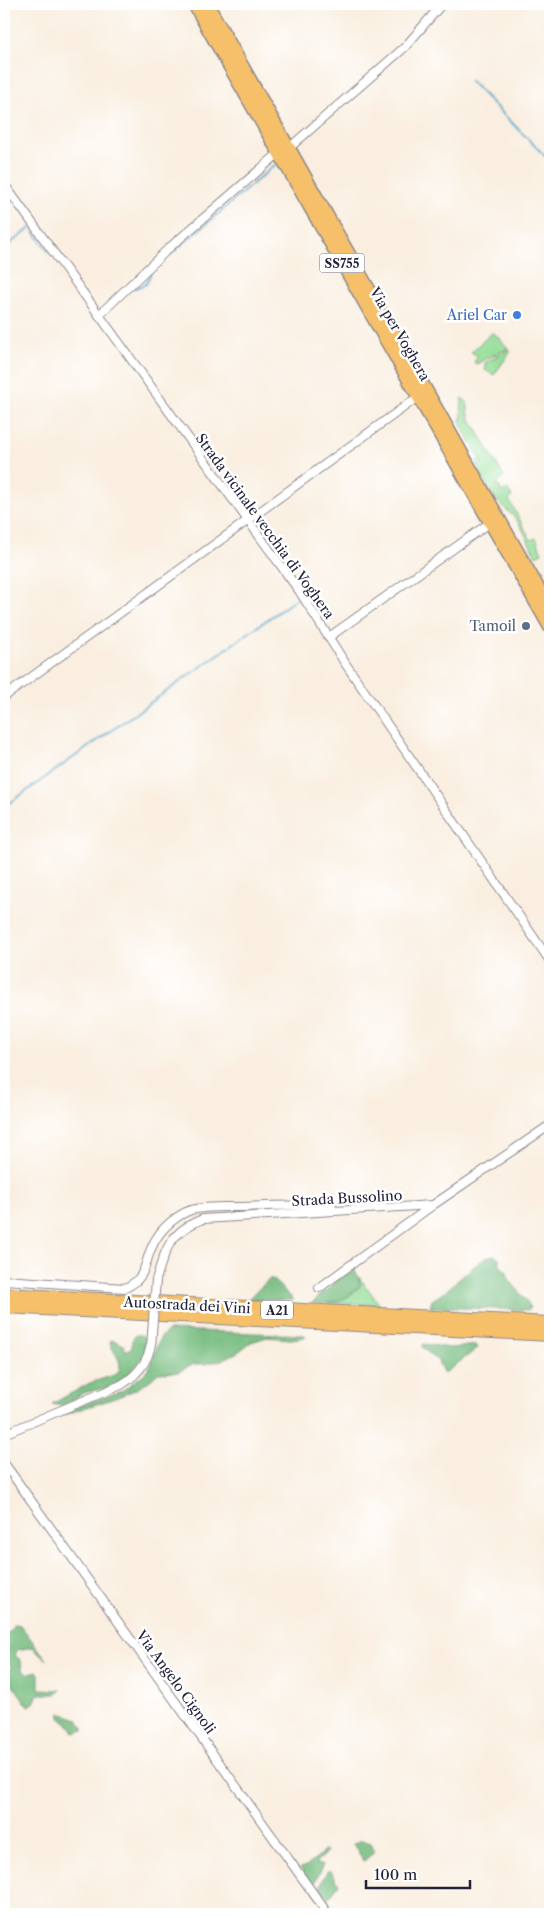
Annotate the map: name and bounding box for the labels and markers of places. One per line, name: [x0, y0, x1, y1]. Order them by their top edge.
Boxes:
place label: Ariel Car: [446, 306, 507, 324]
marker: Ariel Car: [511, 309, 523, 321]
place label: Tamoil: [469, 617, 516, 635]
marker: Tamoil: [520, 620, 532, 632]

